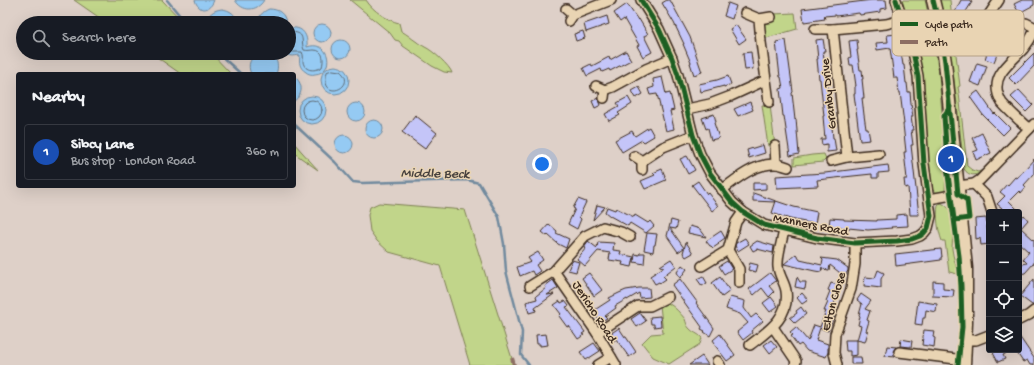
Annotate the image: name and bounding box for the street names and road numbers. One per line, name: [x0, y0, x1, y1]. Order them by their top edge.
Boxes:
street label: Granby Drive: [818, 57, 841, 130]
street label: Manners Road: [772, 211, 851, 240]
street label: Elton Close: [819, 270, 850, 333]
street label: Jericho Road: [568, 279, 620, 347]

